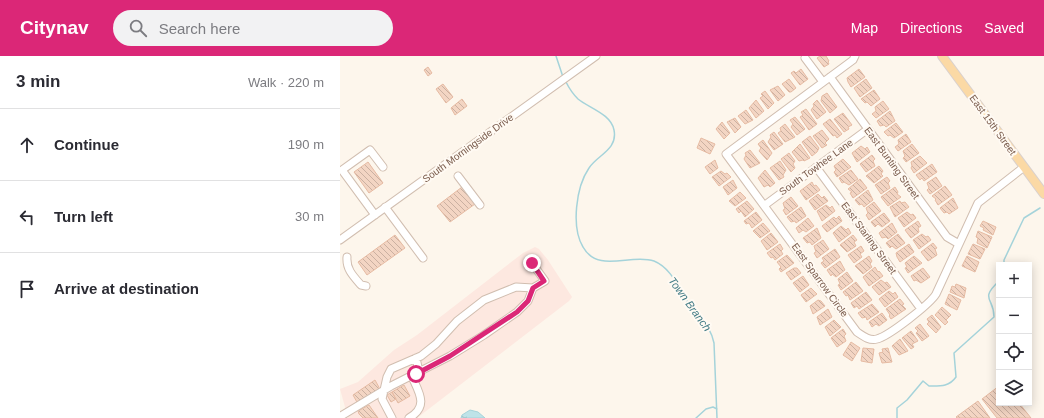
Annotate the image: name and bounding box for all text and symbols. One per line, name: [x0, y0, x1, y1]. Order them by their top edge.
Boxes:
search box: [113, 10, 393, 46]
text: Citynav: [20, 17, 89, 38]
icon: search: [127, 17, 149, 39]
text: Search here: [159, 20, 240, 37]
text: Map: [851, 20, 878, 36]
text: Directions: [900, 20, 962, 36]
text: Saved: [984, 20, 1024, 36]
text: 3 min: [16, 72, 60, 91]
text: Walk · 220 m: [248, 75, 324, 90]
street label: East 15th Street: [967, 93, 1019, 157]
street label: South Morningside Drive: [420, 111, 516, 185]
street label: East Bunting Street: [862, 125, 922, 201]
icon: ahead: [16, 134, 38, 156]
text: Continue: [54, 136, 119, 153]
street label: South Towhee Lane: [777, 136, 855, 197]
text: 190 m: [288, 137, 324, 152]
street label: East Starling Street: [839, 200, 899, 276]
icon: left: [16, 206, 38, 228]
text: Turn left: [54, 208, 113, 225]
text: 30 m: [295, 209, 324, 224]
street label: East Sparrow Circle: [790, 241, 851, 319]
route end: [523, 254, 541, 272]
map controls: [996, 262, 1032, 406]
button: +: [996, 262, 1032, 298]
water label: Town Branch: [666, 275, 714, 333]
icon: arrive: [16, 278, 38, 300]
text: Arrive at destination: [54, 280, 199, 297]
button: −: [996, 298, 1032, 334]
button: locate: [996, 334, 1032, 370]
route start: [407, 365, 425, 383]
button: layers: [996, 370, 1032, 406]

